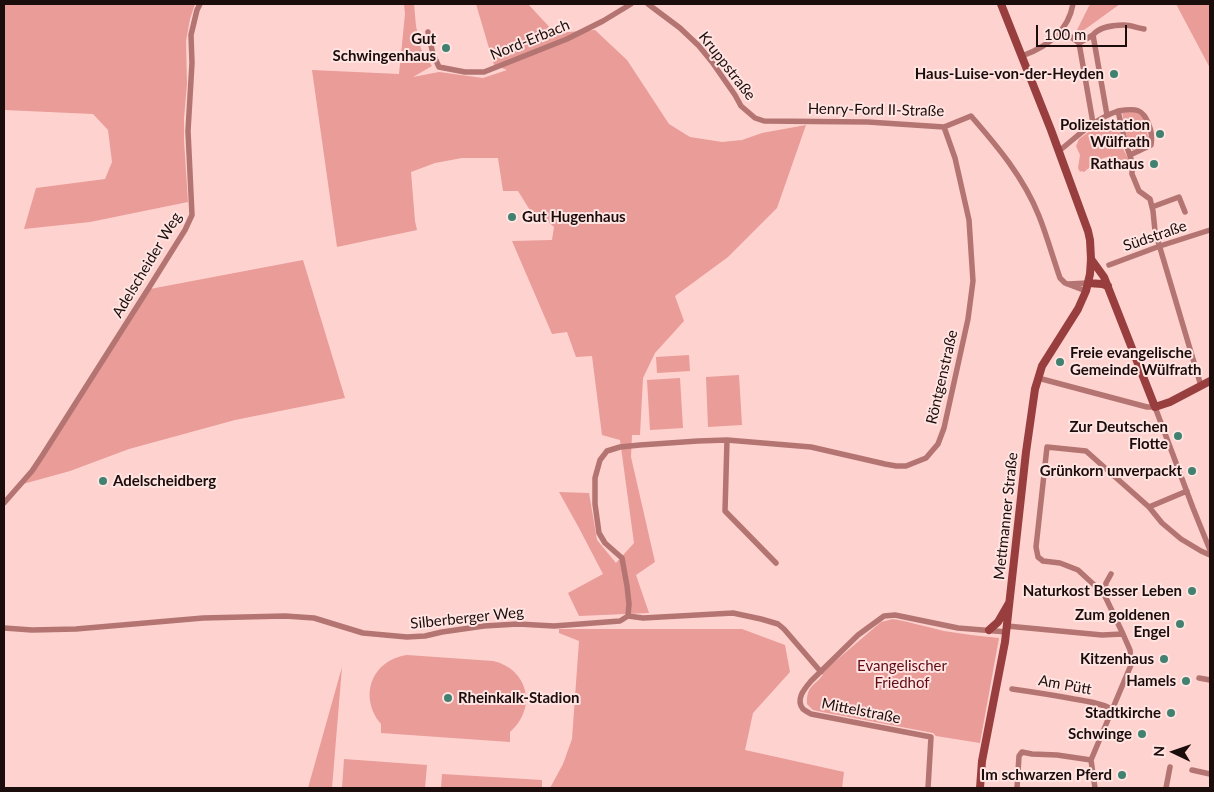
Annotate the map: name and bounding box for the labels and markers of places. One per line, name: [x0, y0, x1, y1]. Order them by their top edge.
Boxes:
place label: Gut Schwingenhaus: [332, 30, 436, 65]
marker: Gut Schwingenhaus: [440, 42, 452, 54]
place label: Haus-Luise-von-der-Heyden: [915, 65, 1104, 83]
marker: Haus-Luise-von-der-Heyden: [1108, 68, 1120, 80]
place label: Polizeistation Wülfrath: [1060, 116, 1150, 151]
marker: Polizeistation Wülfrath: [1154, 128, 1166, 140]
place label: Rathaus: [1090, 155, 1144, 173]
marker: Rathaus: [1148, 158, 1160, 170]
place label: Gut Hugenhaus: [522, 208, 626, 226]
marker: Gut Hugenhaus: [506, 211, 518, 223]
place label: Freie evangelische Gemeinde Wülfrath: [1070, 344, 1202, 379]
marker: Freie evangelische Gemeinde Wülfrath: [1054, 356, 1066, 368]
place label: Zur Deutschen Flotte: [1069, 418, 1168, 453]
marker: Zur Deutschen Flotte: [1172, 430, 1184, 442]
place label: Grünkorn unverpackt: [1040, 462, 1182, 480]
marker: Grünkorn unverpackt: [1186, 465, 1198, 477]
place label: Adelscheidberg: [113, 472, 216, 490]
marker: Adelscheidberg: [97, 475, 109, 487]
place label: Naturkost Besser Leben: [1023, 582, 1182, 600]
marker: Naturkost Besser Leben: [1186, 585, 1198, 597]
place label: Zum goldenen Engel: [1075, 606, 1170, 641]
marker: Zum goldenen Engel: [1174, 618, 1186, 630]
place label: Kitzenhaus: [1080, 650, 1154, 668]
marker: Kitzenhaus: [1158, 653, 1170, 665]
place label: Hamels: [1126, 672, 1176, 690]
marker: Hamels: [1180, 675, 1192, 687]
place label: Rheinkalk-Stadion: [458, 689, 579, 707]
marker: Rheinkalk-Stadion: [442, 692, 454, 704]
place label: Stadtkirche: [1085, 704, 1161, 722]
marker: Stadtkirche: [1165, 707, 1177, 719]
place label: Schwinge: [1068, 725, 1132, 743]
marker: Schwinge: [1136, 728, 1148, 740]
place label: Im schwarzen Pferd: [981, 766, 1112, 784]
marker: Im schwarzen Pferd: [1116, 769, 1128, 781]

